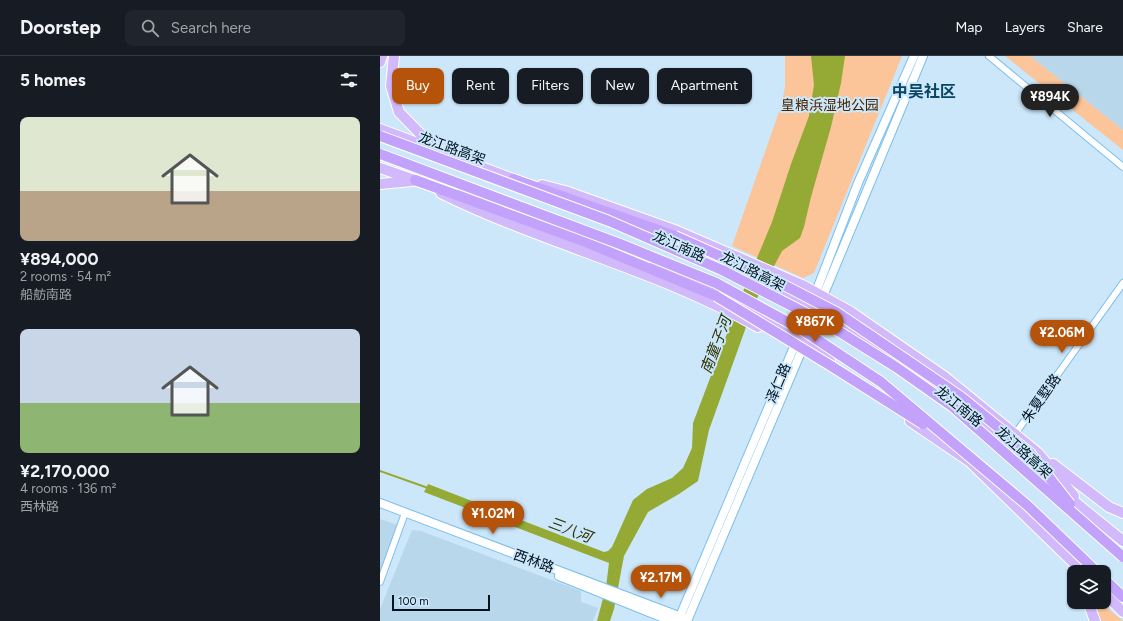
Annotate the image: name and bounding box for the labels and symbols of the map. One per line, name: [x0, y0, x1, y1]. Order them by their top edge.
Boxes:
district label: 中吴社区: [892, 82, 956, 101]
pin: ¥894K: [1022, 84, 1078, 118]
park label: 皇粮浜湿地公园: [781, 97, 879, 114]
street label: 龙江路高架: [416, 129, 488, 168]
street label: 龙江南路: [650, 227, 708, 266]
street label: 龙江路高架: [718, 248, 788, 295]
pin: ¥867K: [787, 309, 843, 343]
water label: 南童子河: [697, 311, 736, 376]
pin: ¥2.06M: [1029, 320, 1095, 354]
street label: 泽仁路: [762, 361, 794, 406]
street label: 朱夏墅路: [1018, 370, 1064, 426]
street label: 龙江南路: [932, 382, 986, 431]
street label: 龙江路高架: [992, 423, 1055, 482]
pin: ¥1.02M: [460, 501, 526, 535]
water label: 三八河: [546, 514, 597, 548]
street label: 西林路: [511, 546, 556, 577]
pin: ¥2.17M: [628, 565, 694, 599]
scale bar: [392, 593, 490, 612]

